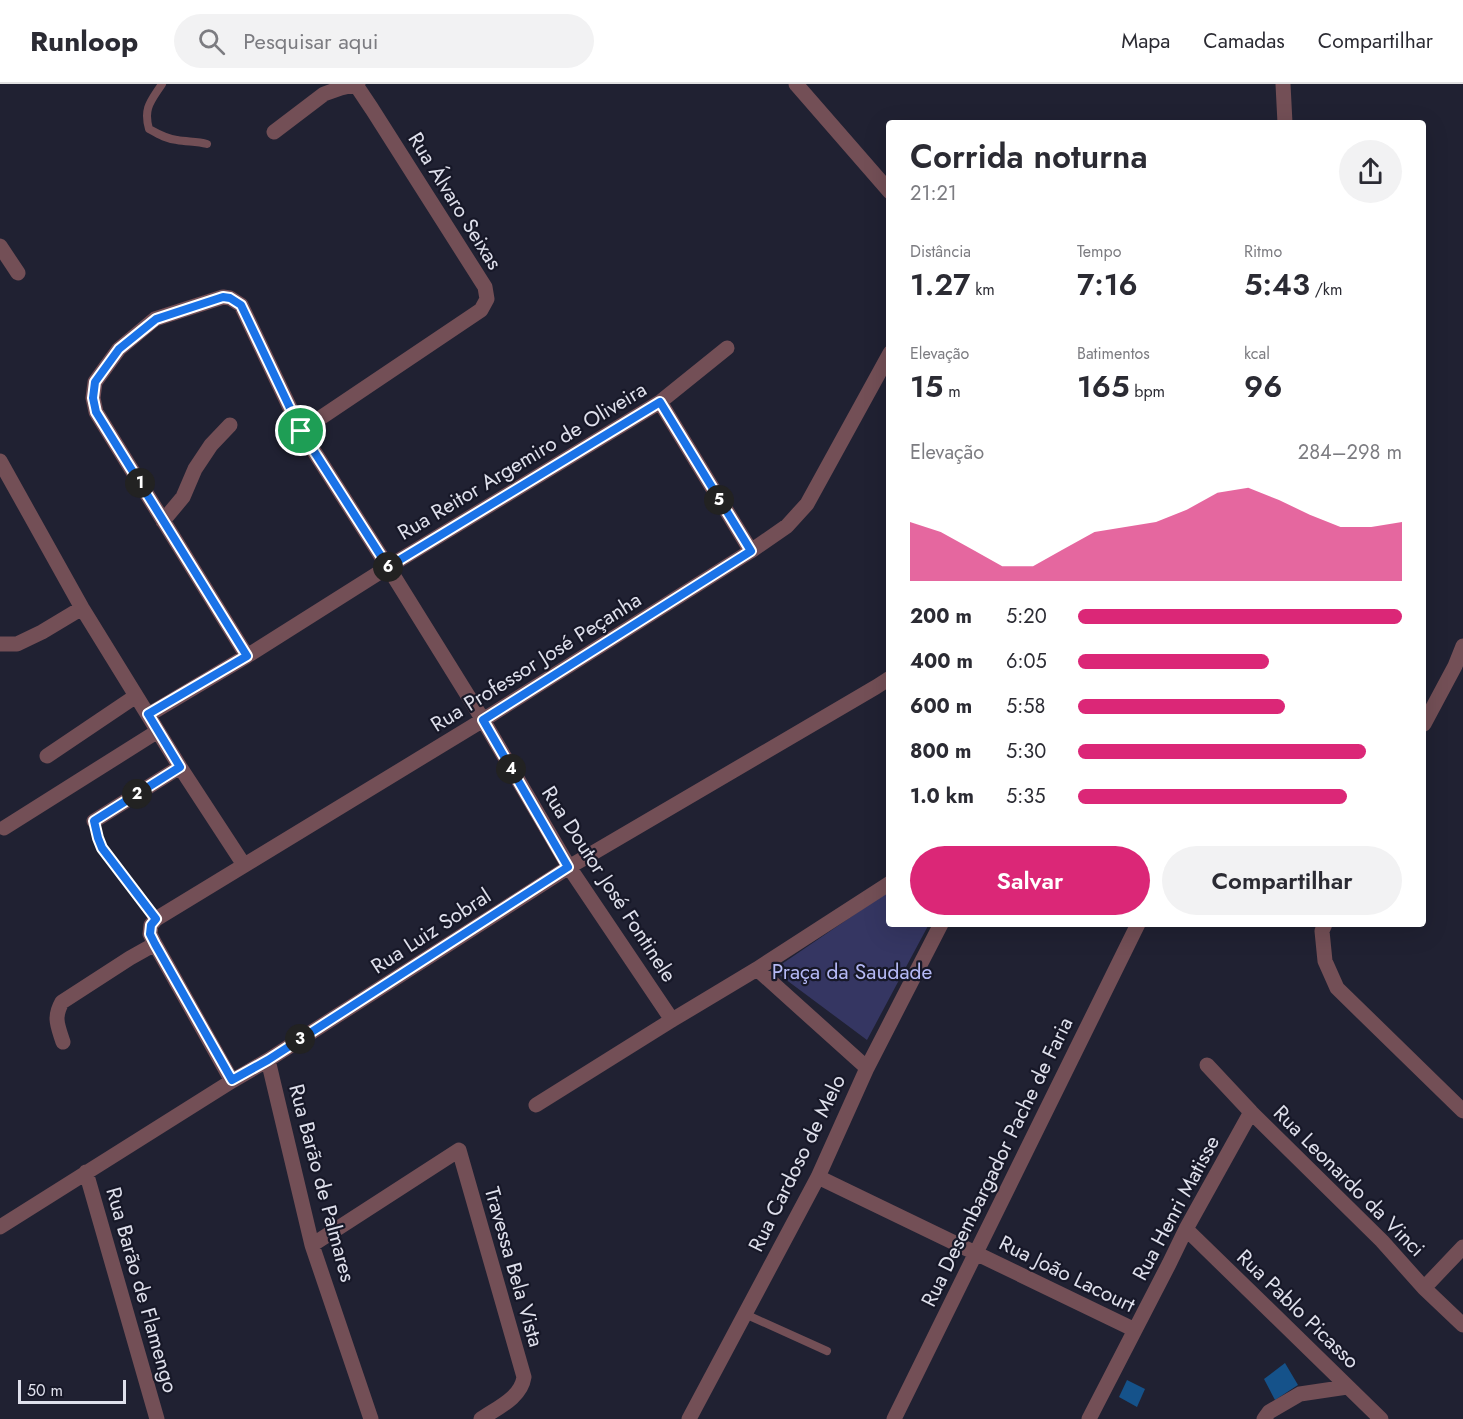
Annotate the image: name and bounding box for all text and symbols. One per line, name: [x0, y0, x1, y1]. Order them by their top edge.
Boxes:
search box: [174, 14, 594, 68]
text: Runloop: [30, 21, 138, 62]
icon: search: [195, 25, 228, 58]
text: Pesquisar aqui: [243, 25, 379, 57]
text: Mapa: [1121, 26, 1170, 56]
text: Camadas: [1203, 26, 1285, 56]
text: Compartilhar: [1318, 26, 1433, 56]
street label: Rua Álvaro Seixas: [401, 126, 509, 276]
text: Corrida noturna: [910, 133, 1148, 180]
button: share: [1339, 140, 1402, 203]
text: 21:21: [910, 179, 957, 208]
text: Distância: [910, 240, 971, 263]
text: Tempo: [1077, 240, 1121, 263]
text: Ritmo: [1244, 240, 1282, 263]
text: 1.27: [910, 263, 970, 306]
text: 7:16: [1077, 263, 1138, 306]
text: 5:43: [1244, 263, 1310, 306]
text: km: [970, 278, 995, 301]
text: /km: [1310, 278, 1342, 301]
text: Elevação: [910, 342, 969, 365]
text: Batimentos: [1077, 342, 1150, 365]
text: kcal: [1244, 342, 1270, 365]
text: 15: [910, 365, 943, 408]
text: 165: [1077, 365, 1130, 408]
text: 96: [1244, 365, 1282, 408]
street label: Rua Reitor Argemiro de Oliveira: [392, 375, 652, 547]
text: m: [943, 380, 961, 403]
text: bpm: [1130, 380, 1165, 403]
pin: [275, 405, 326, 456]
icon: arrive: [284, 414, 317, 447]
text: Elevação: [910, 438, 984, 467]
text: 284–298 m: [1298, 438, 1402, 467]
pin: 1: [125, 468, 155, 498]
text: 1: [136, 471, 144, 494]
pin: 5: [704, 485, 734, 515]
text: 5: [714, 488, 724, 511]
pin: 6: [373, 552, 403, 582]
text: 6: [383, 555, 393, 578]
street label: Rua Professor José Peçanha: [425, 585, 647, 739]
text: 200 m: [910, 602, 972, 631]
text: 5:20: [1006, 602, 1047, 631]
text: 400 m: [910, 647, 973, 676]
text: 6:05: [1006, 647, 1047, 676]
text: 600 m: [910, 692, 972, 721]
text: 5:58: [1006, 692, 1045, 721]
text: 800 m: [910, 737, 971, 766]
text: 5:30: [1006, 737, 1046, 766]
pin: 4: [496, 754, 526, 784]
text: 4: [505, 757, 517, 780]
pin: 2: [122, 779, 152, 809]
street label: Rua Doutor José Fontinele: [534, 780, 684, 988]
text: 2: [132, 782, 142, 805]
text: 1.0 km: [910, 782, 974, 811]
text: 5:35: [1006, 782, 1045, 811]
button: Salvar: [910, 846, 1150, 915]
button: Compartilhar: [1162, 846, 1402, 915]
street label: Rua Luiz Sobral: [365, 881, 497, 981]
park label: Praça da Saudade: [772, 957, 933, 987]
street label: Rua Desembargador Pache de Faria: [914, 1012, 1080, 1312]
pin: 3: [285, 1024, 315, 1054]
text: 3: [295, 1027, 305, 1050]
street label: Rua Cardoso de Melo: [741, 1069, 853, 1257]
street label: Rua Barão de Palmares: [281, 1081, 363, 1285]
street label: Rua Leonardo da Vinci: [1267, 1099, 1431, 1263]
street label: Rua Henri Matisse: [1125, 1130, 1227, 1286]
street label: Rua Barão de Flamengo: [98, 1184, 186, 1396]
street label: Travessa Bela Vista: [477, 1184, 551, 1350]
street label: Rua João Lacourt: [994, 1228, 1140, 1320]
street label: Rua Pablo Picasso: [1230, 1243, 1366, 1375]
scale bar: [18, 1377, 126, 1404]
text: 50 m: [27, 1379, 63, 1402]

